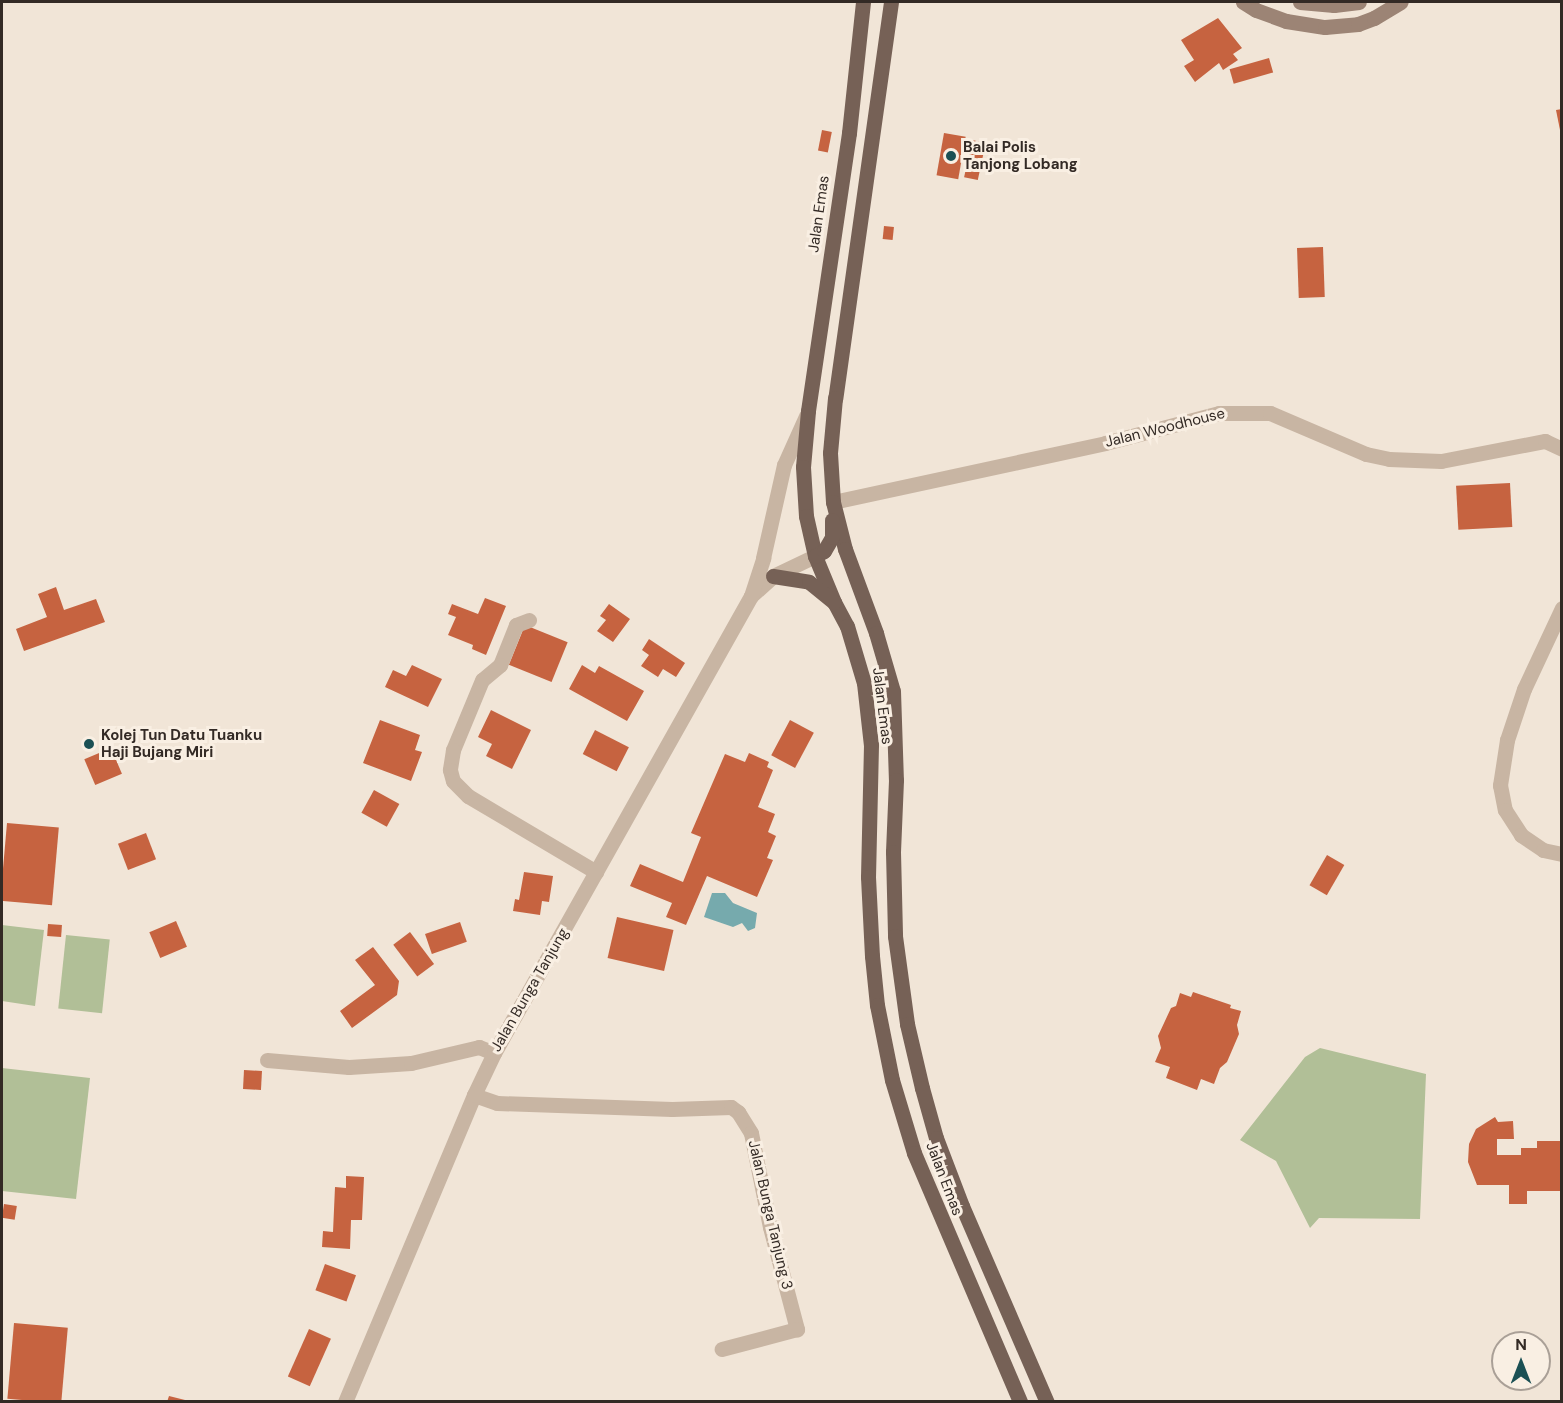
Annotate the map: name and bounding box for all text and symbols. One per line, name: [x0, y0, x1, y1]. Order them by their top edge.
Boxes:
place label: Balai Polis Tanjong Lobang: [963, 138, 1078, 173]
marker: Balai Polis Tanjong Lobang: [944, 149, 958, 163]
street label: Jalan Emas: [805, 174, 833, 254]
street label: Jalan Woodhouse: [1103, 404, 1227, 452]
street label: Jalan Emas: [868, 667, 896, 745]
place label: Kolej Tun Datu Tuanku Haji Bujang Miri: [101, 726, 262, 761]
marker: Kolej Tun Datu Tuanku Haji Bujang Miri: [82, 737, 96, 751]
street label: Jalan Bunga Tanjung: [487, 925, 573, 1055]
street label: Jalan Bunga Tanjung 3: [744, 1139, 796, 1291]
street label: Jalan Emas: [922, 1140, 966, 1218]
north arrow: [1491, 1331, 1551, 1391]
text: N: [1515, 1334, 1527, 1355]

